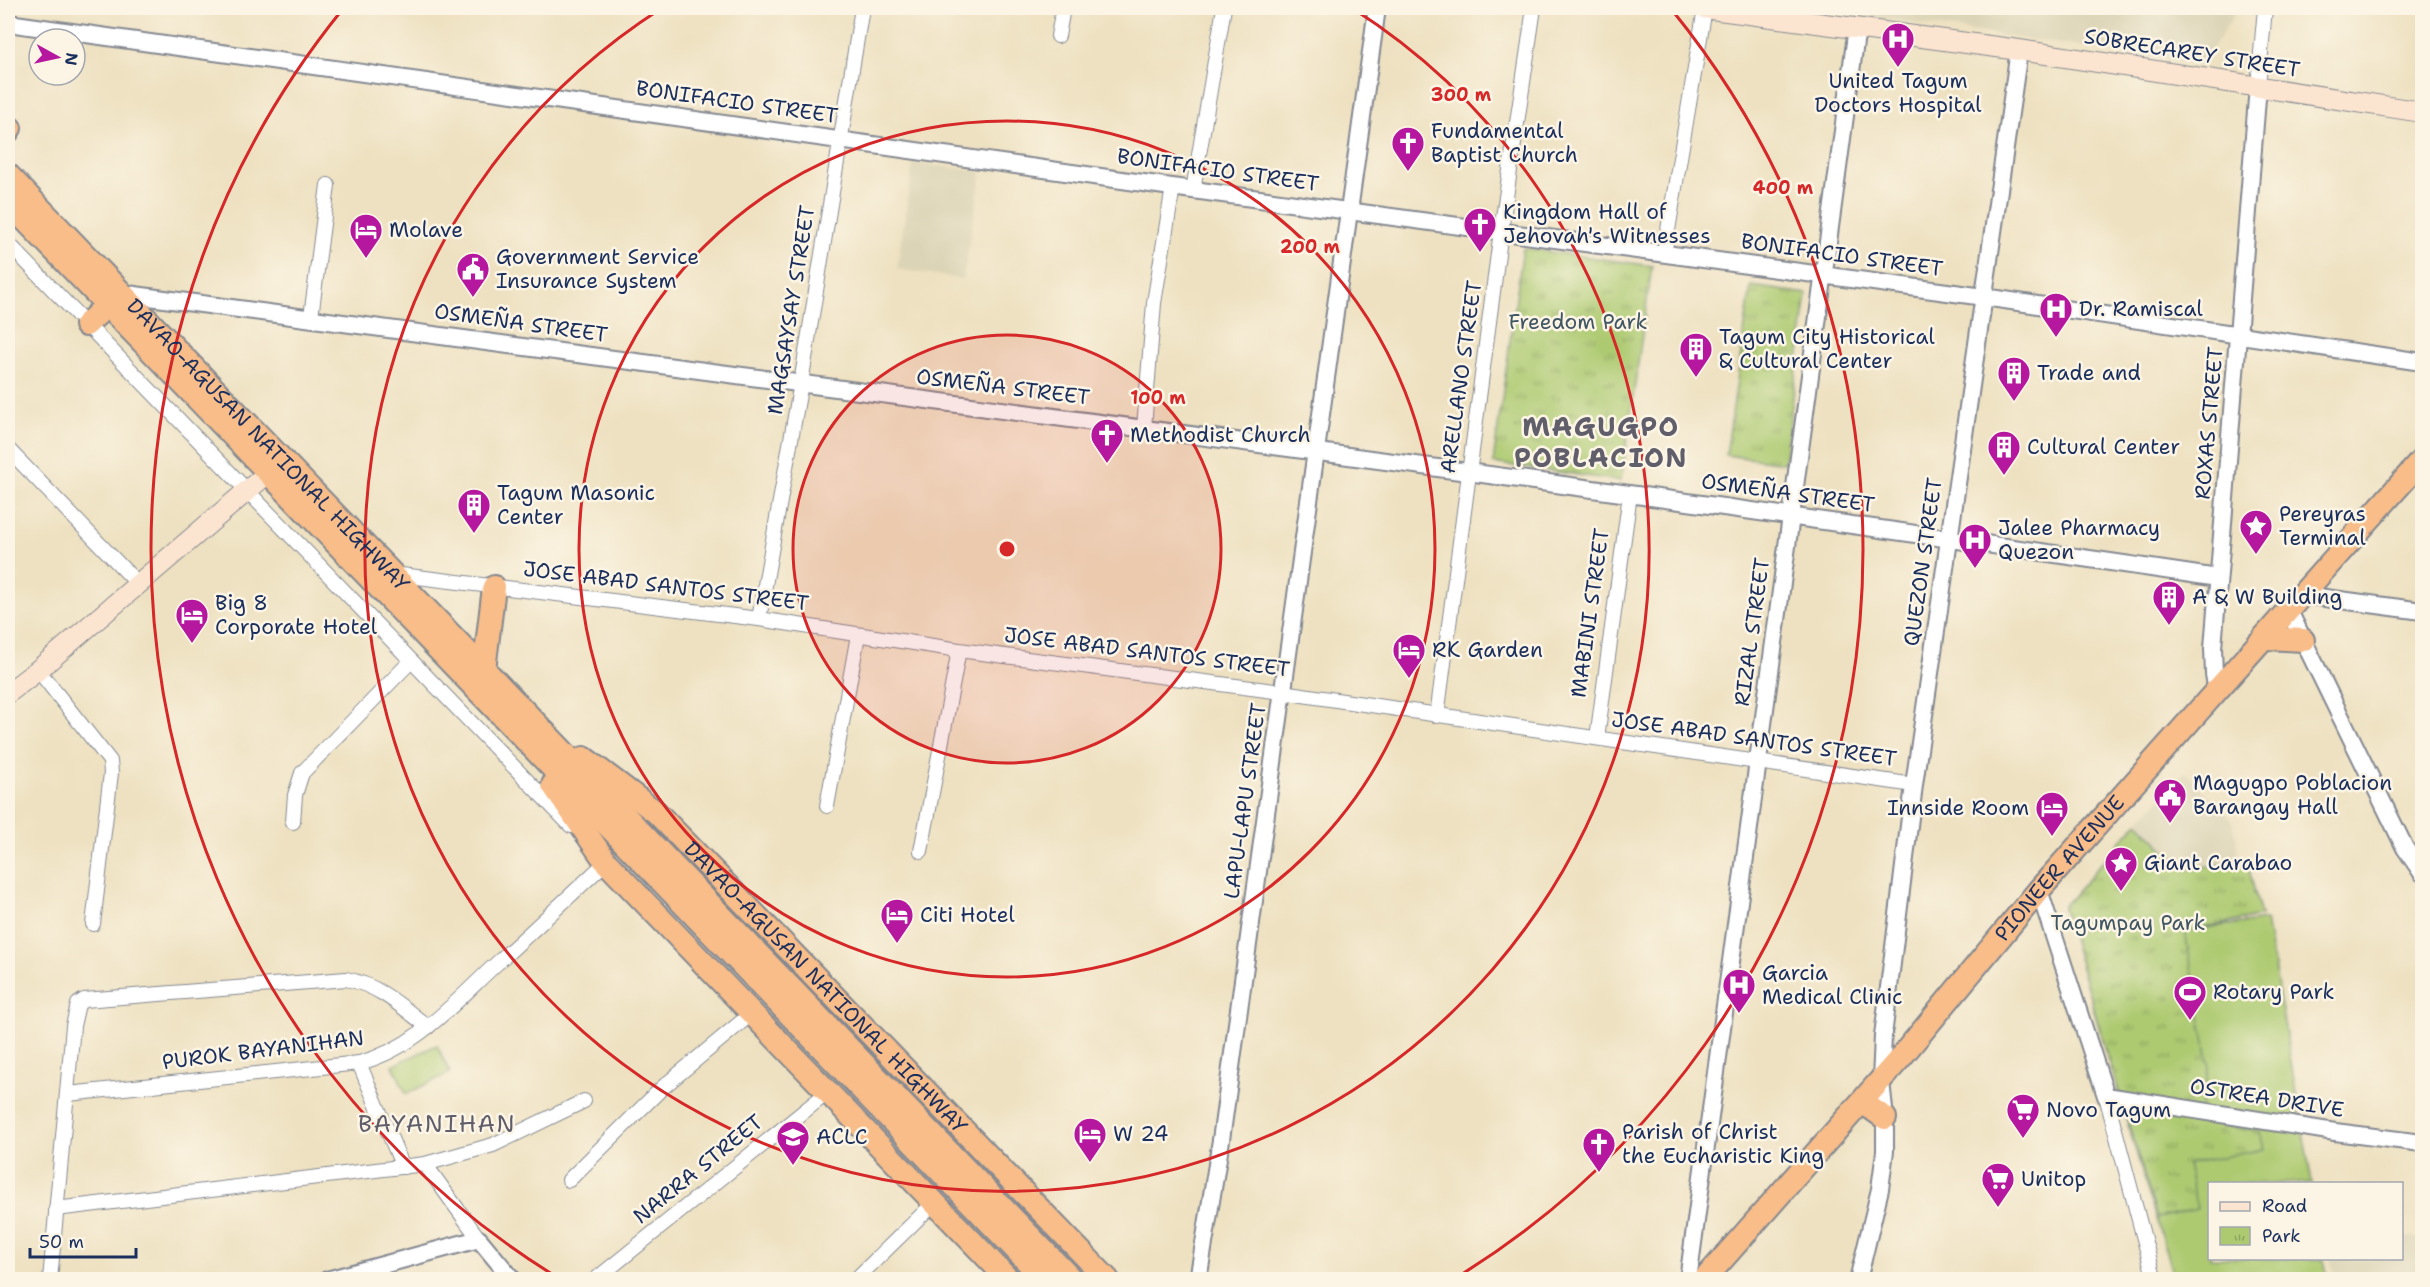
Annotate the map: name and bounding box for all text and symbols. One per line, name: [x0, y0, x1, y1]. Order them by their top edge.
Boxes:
hospital icon: United Tagum Doctors Hospital: [1880, 21, 1916, 68]
street label: SOBRECAREY STREET: [2082, 22, 2302, 84]
north arrow: [27, 27, 87, 87]
text: N: [60, 51, 83, 67]
place label: United Tagum Doctors Hospital: [1815, 67, 1982, 119]
street label: BONIFACIO STREET: [634, 74, 840, 130]
text: 300 m: [1431, 83, 1492, 107]
place label: Fundamental Baptist Church: [1431, 117, 1578, 169]
church icon: Fundamental Baptist Church: [1390, 125, 1426, 172]
street label: BONIFACIO STREET: [1115, 142, 1321, 198]
text: 400 m: [1753, 176, 1814, 200]
place label: Kingdom Hall of Jehovah's Witnesses: [1503, 198, 1711, 250]
street label: MAGSAYSAY STREET: [761, 203, 821, 417]
church icon: Kingdom Hall of Jehovah's Witnesses: [1462, 206, 1498, 253]
hotel icon: Molave: [348, 212, 384, 259]
place label: Molave: [389, 216, 463, 244]
street label: BONIFACIO STREET: [1739, 227, 1945, 283]
text: 200 m: [1280, 235, 1341, 259]
place label: Government Service Insurance System: [496, 243, 699, 295]
public building icon: Government Service Insurance System: [455, 251, 491, 298]
street label: ARELLANO STREET: [1434, 279, 1488, 475]
hospital icon: Dr. Ramiscal: [2038, 291, 2074, 338]
street label: DAVAO-AGUSAN NATIONAL HIGHWAY: [120, 293, 416, 598]
place label: Dr. Ramiscal: [2079, 295, 2203, 323]
street label: OSMEÑA STREET: [432, 296, 610, 349]
park label: Freedom Park: [1508, 308, 1648, 336]
place label: Tagum City Historical & Cultural Center: [1719, 323, 1935, 375]
building icon: Tagum City Historical & Cultural Center: [1678, 331, 1714, 378]
street label: ROXAS STREET: [2188, 345, 2230, 501]
building icon: Trade and: [1996, 355, 2032, 402]
place label: Trade and: [2037, 359, 2141, 387]
street label: OSMEÑA STREET: [915, 361, 1092, 412]
text: 100 m: [1130, 386, 1186, 410]
district label: MAGUGPO POBLACION: [1514, 408, 1688, 476]
church icon: Methodist Church: [1089, 417, 1125, 464]
place label: Methodist Church: [1130, 421, 1311, 449]
building icon: Cultural Center: [1986, 429, 2022, 476]
place label: Cultural Center: [2027, 433, 2180, 461]
street label: OSMEÑA STREET: [1699, 466, 1877, 519]
street label: QUEZON STREET: [1897, 476, 1949, 648]
place label: Tagum Masonic Center: [497, 479, 655, 531]
building icon: Tagum Masonic Center: [456, 487, 492, 534]
place label: Pereyras Terminal: [2279, 500, 2367, 552]
place icon: Pereyras Terminal: [2238, 508, 2274, 555]
place label: Jalee Pharmacy Quezon: [1998, 514, 2160, 566]
hospital icon: Jalee Pharmacy Quezon: [1957, 522, 1993, 569]
street label: MABINI STREET: [1564, 526, 1616, 700]
centre of rings: [997, 539, 1017, 559]
street label: JOSE ABAD SANTOS STREET: [522, 555, 811, 617]
street label: RIZAL STREET: [1728, 556, 1776, 708]
building icon: A & W Building: [2151, 579, 2187, 626]
place label: A & W Building: [2192, 583, 2342, 611]
place label: Big 8 Corporate Hotel: [215, 589, 378, 641]
hotel icon: Big 8 Corporate Hotel: [174, 597, 210, 644]
street label: JOSE ABAD SANTOS STREET: [1003, 621, 1292, 683]
hotel icon: RK Garden: [1391, 632, 1427, 679]
place label: RK Garden: [1432, 636, 1543, 664]
street label: LAPU-LAPU STREET: [1217, 701, 1273, 901]
street label: JOSE ABAD SANTOS STREET: [1610, 705, 1898, 773]
place label: Magugpo Poblacion Barangay Hall: [2193, 769, 2392, 821]
public building icon: Magugpo Poblacion Barangay Hall: [2152, 777, 2188, 824]
street label: PIONEER AVENUE: [1988, 789, 2131, 947]
hotel icon: Innside Room: [2034, 790, 2070, 837]
place label: Innside Room: [1887, 794, 2029, 822]
street label: DAVAO-AGUSAN NATIONAL HIGHWAY: [678, 835, 974, 1140]
place icon: Giant Carabao: [2103, 845, 2139, 892]
place label: Giant Carabao: [2144, 849, 2292, 877]
hotel icon: Citi Hotel: [879, 897, 915, 944]
place label: Citi Hotel: [920, 901, 1015, 929]
park label: Tagumpay Park: [2051, 909, 2205, 937]
place label: Garcia Medical Clinic: [1762, 959, 1903, 1011]
hospital icon: Garcia Medical Clinic: [1721, 967, 1757, 1014]
sports icon: Rotary Park: [2172, 974, 2208, 1021]
place label: Rotary Park: [2213, 978, 2335, 1006]
street label: PUROK BAYANIHAN: [160, 1024, 366, 1076]
street label: OSTREA DRIVE: [2188, 1072, 2346, 1124]
supermarket icon: Novo Tagum: [2005, 1092, 2041, 1139]
place label: Novo Tagum: [2046, 1096, 2171, 1124]
district label: BAYANIHAN: [358, 1108, 516, 1140]
street label: NARRA STREET: [627, 1108, 769, 1230]
hotel icon: W 24: [1072, 1116, 1108, 1163]
place label: Parish of Christ the Eucharistic King: [1622, 1118, 1824, 1170]
school or university icon: ACLC: [775, 1119, 811, 1166]
place label: W 24: [1113, 1120, 1168, 1148]
place label: ACLC: [816, 1123, 868, 1151]
church icon: Parish of Christ the Eucharistic King: [1581, 1126, 1617, 1173]
supermarket icon: Unitop: [1980, 1161, 2016, 1208]
place label: Unitop: [2021, 1165, 2086, 1193]
legend: [2208, 1182, 2403, 1260]
text: Road: [2262, 1194, 2307, 1218]
scale bar: [30, 1221, 136, 1259]
text: Park: [2262, 1224, 2301, 1248]
text: 50 m: [39, 1230, 84, 1254]

